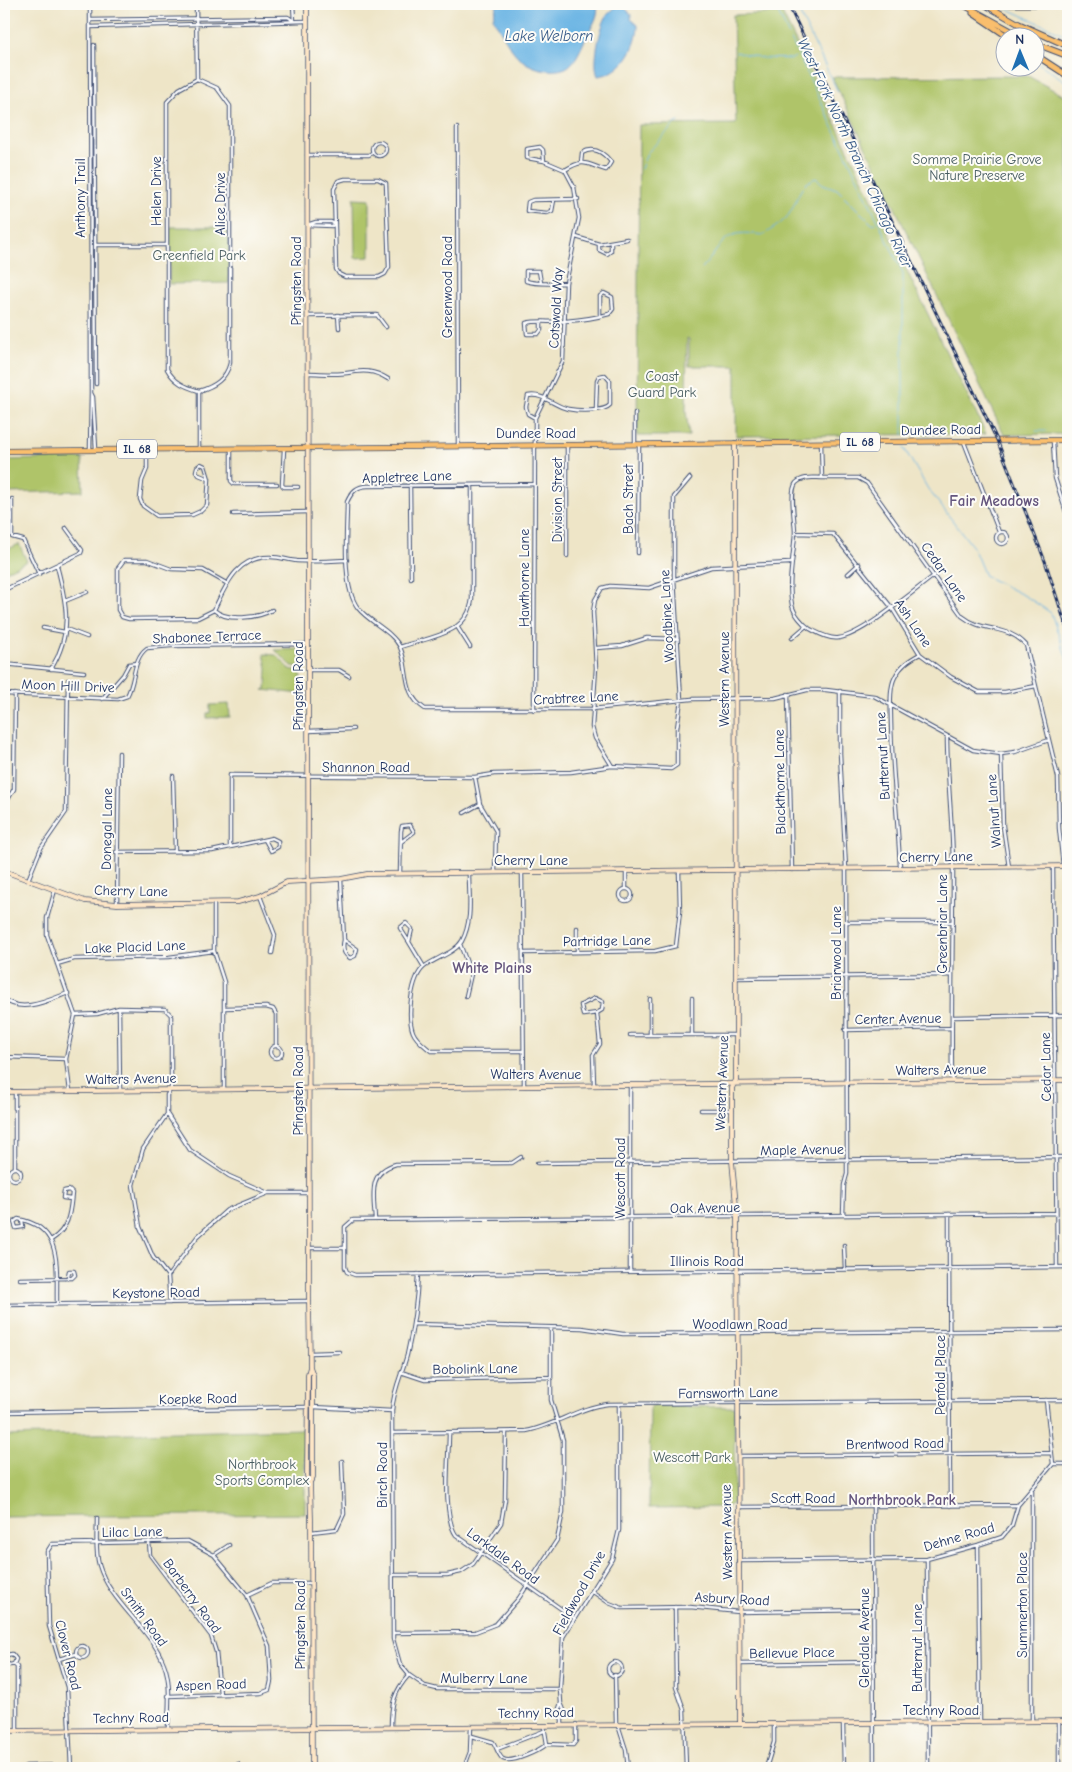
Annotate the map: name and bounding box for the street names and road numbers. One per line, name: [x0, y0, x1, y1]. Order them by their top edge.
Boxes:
street label: Helen Drive: [148, 156, 165, 226]
street label: Anthony Trail: [72, 158, 89, 238]
street label: Alice Drive: [212, 173, 229, 235]
street label: Pfingsten Road: [288, 236, 305, 326]
street label: Greenwood Road: [439, 236, 456, 338]
street label: Cotswold Way: [545, 266, 567, 349]
street label: Dundee Road: [901, 421, 981, 439]
street label: Dundee Road: [496, 425, 576, 442]
road number: IL 68: [840, 432, 880, 452]
road number: IL 68: [117, 439, 157, 458]
street label: Division Street: [549, 457, 566, 542]
street label: Bach Street: [620, 463, 637, 534]
street label: Appletree Lane: [362, 467, 452, 487]
street label: Hawthorne Lane: [516, 529, 533, 627]
street label: Cedar Lane: [917, 539, 971, 605]
street label: Woodbine Lane: [656, 569, 678, 663]
street label: Ash Lane: [891, 595, 935, 651]
street label: Shabonee Terrace: [152, 627, 262, 647]
street label: Western Avenue: [716, 631, 733, 727]
street label: Pfingsten Road: [290, 641, 307, 731]
street label: Moon Hill Drive: [21, 676, 115, 696]
street label: Crabtree Lane: [533, 687, 619, 709]
street label: Butternut Lane: [872, 711, 894, 801]
street label: Blackthorne Lane: [771, 729, 789, 835]
street label: Shannon Road: [322, 759, 410, 776]
street label: Walnut Lane: [983, 774, 1005, 848]
street label: Donegal Lane: [98, 788, 116, 870]
street label: Cherry Lane: [899, 848, 973, 866]
street label: Cherry Lane: [494, 852, 568, 869]
street label: Greenbriar Lane: [934, 874, 951, 974]
street label: Cherry Lane: [94, 882, 168, 900]
street label: Briarwood Lane: [828, 906, 845, 1000]
street label: Partridge Lane: [563, 932, 651, 950]
street label: Lake Placid Lane: [84, 937, 186, 957]
street label: Center Avenue: [854, 1010, 942, 1028]
street label: Cedar Lane: [1037, 1032, 1055, 1102]
street label: Western Avenue: [712, 1035, 732, 1131]
street label: Pfingsten Road: [290, 1046, 307, 1136]
street label: Walters Avenue: [895, 1061, 987, 1079]
street label: Walters Avenue: [491, 1066, 581, 1083]
street label: Walters Avenue: [85, 1070, 177, 1088]
street label: Wescott Road: [612, 1138, 629, 1218]
street label: Maple Avenue: [760, 1141, 844, 1159]
street label: Oak Avenue: [670, 1199, 740, 1217]
street label: Illinois Road: [670, 1253, 744, 1270]
street label: Keystone Road: [112, 1284, 200, 1302]
street label: Woodlawn Road: [692, 1316, 788, 1333]
street label: Penfold Place: [932, 1335, 949, 1415]
street label: Bobolink Lane: [432, 1360, 518, 1378]
street label: Farnsworth Lane: [678, 1384, 778, 1402]
street label: Koepke Road: [159, 1390, 237, 1408]
street label: Brentwood Road: [846, 1435, 944, 1453]
street label: Birch Road: [374, 1442, 391, 1508]
street label: Western Avenue: [718, 1484, 736, 1580]
street label: Scott Road: [771, 1490, 835, 1507]
street label: Dehne Road: [922, 1519, 996, 1555]
street label: Lilac Lane: [102, 1523, 162, 1541]
street label: Larkdale Road: [463, 1524, 543, 1588]
street label: Fieldwood Drive: [549, 1548, 609, 1638]
street label: Summerton Place: [1014, 1552, 1031, 1658]
street label: Barberry Road: [159, 1555, 225, 1637]
street label: Pfingsten Road: [292, 1580, 309, 1670]
street label: Smith Road: [117, 1584, 171, 1650]
street label: Glendale Avenue: [856, 1588, 873, 1688]
street label: Asbury Road: [694, 1589, 770, 1609]
street label: Butternut Lane: [909, 1604, 926, 1692]
street label: Clover Road: [51, 1618, 85, 1692]
street label: Bellevue Place: [749, 1644, 835, 1662]
street label: Mulberry Lane: [440, 1670, 528, 1687]
street label: Aspen Road: [175, 1675, 247, 1695]
street label: Techny Road: [903, 1702, 979, 1719]
street label: Techny Road: [498, 1704, 574, 1722]
street label: Techny Road: [93, 1709, 169, 1727]

